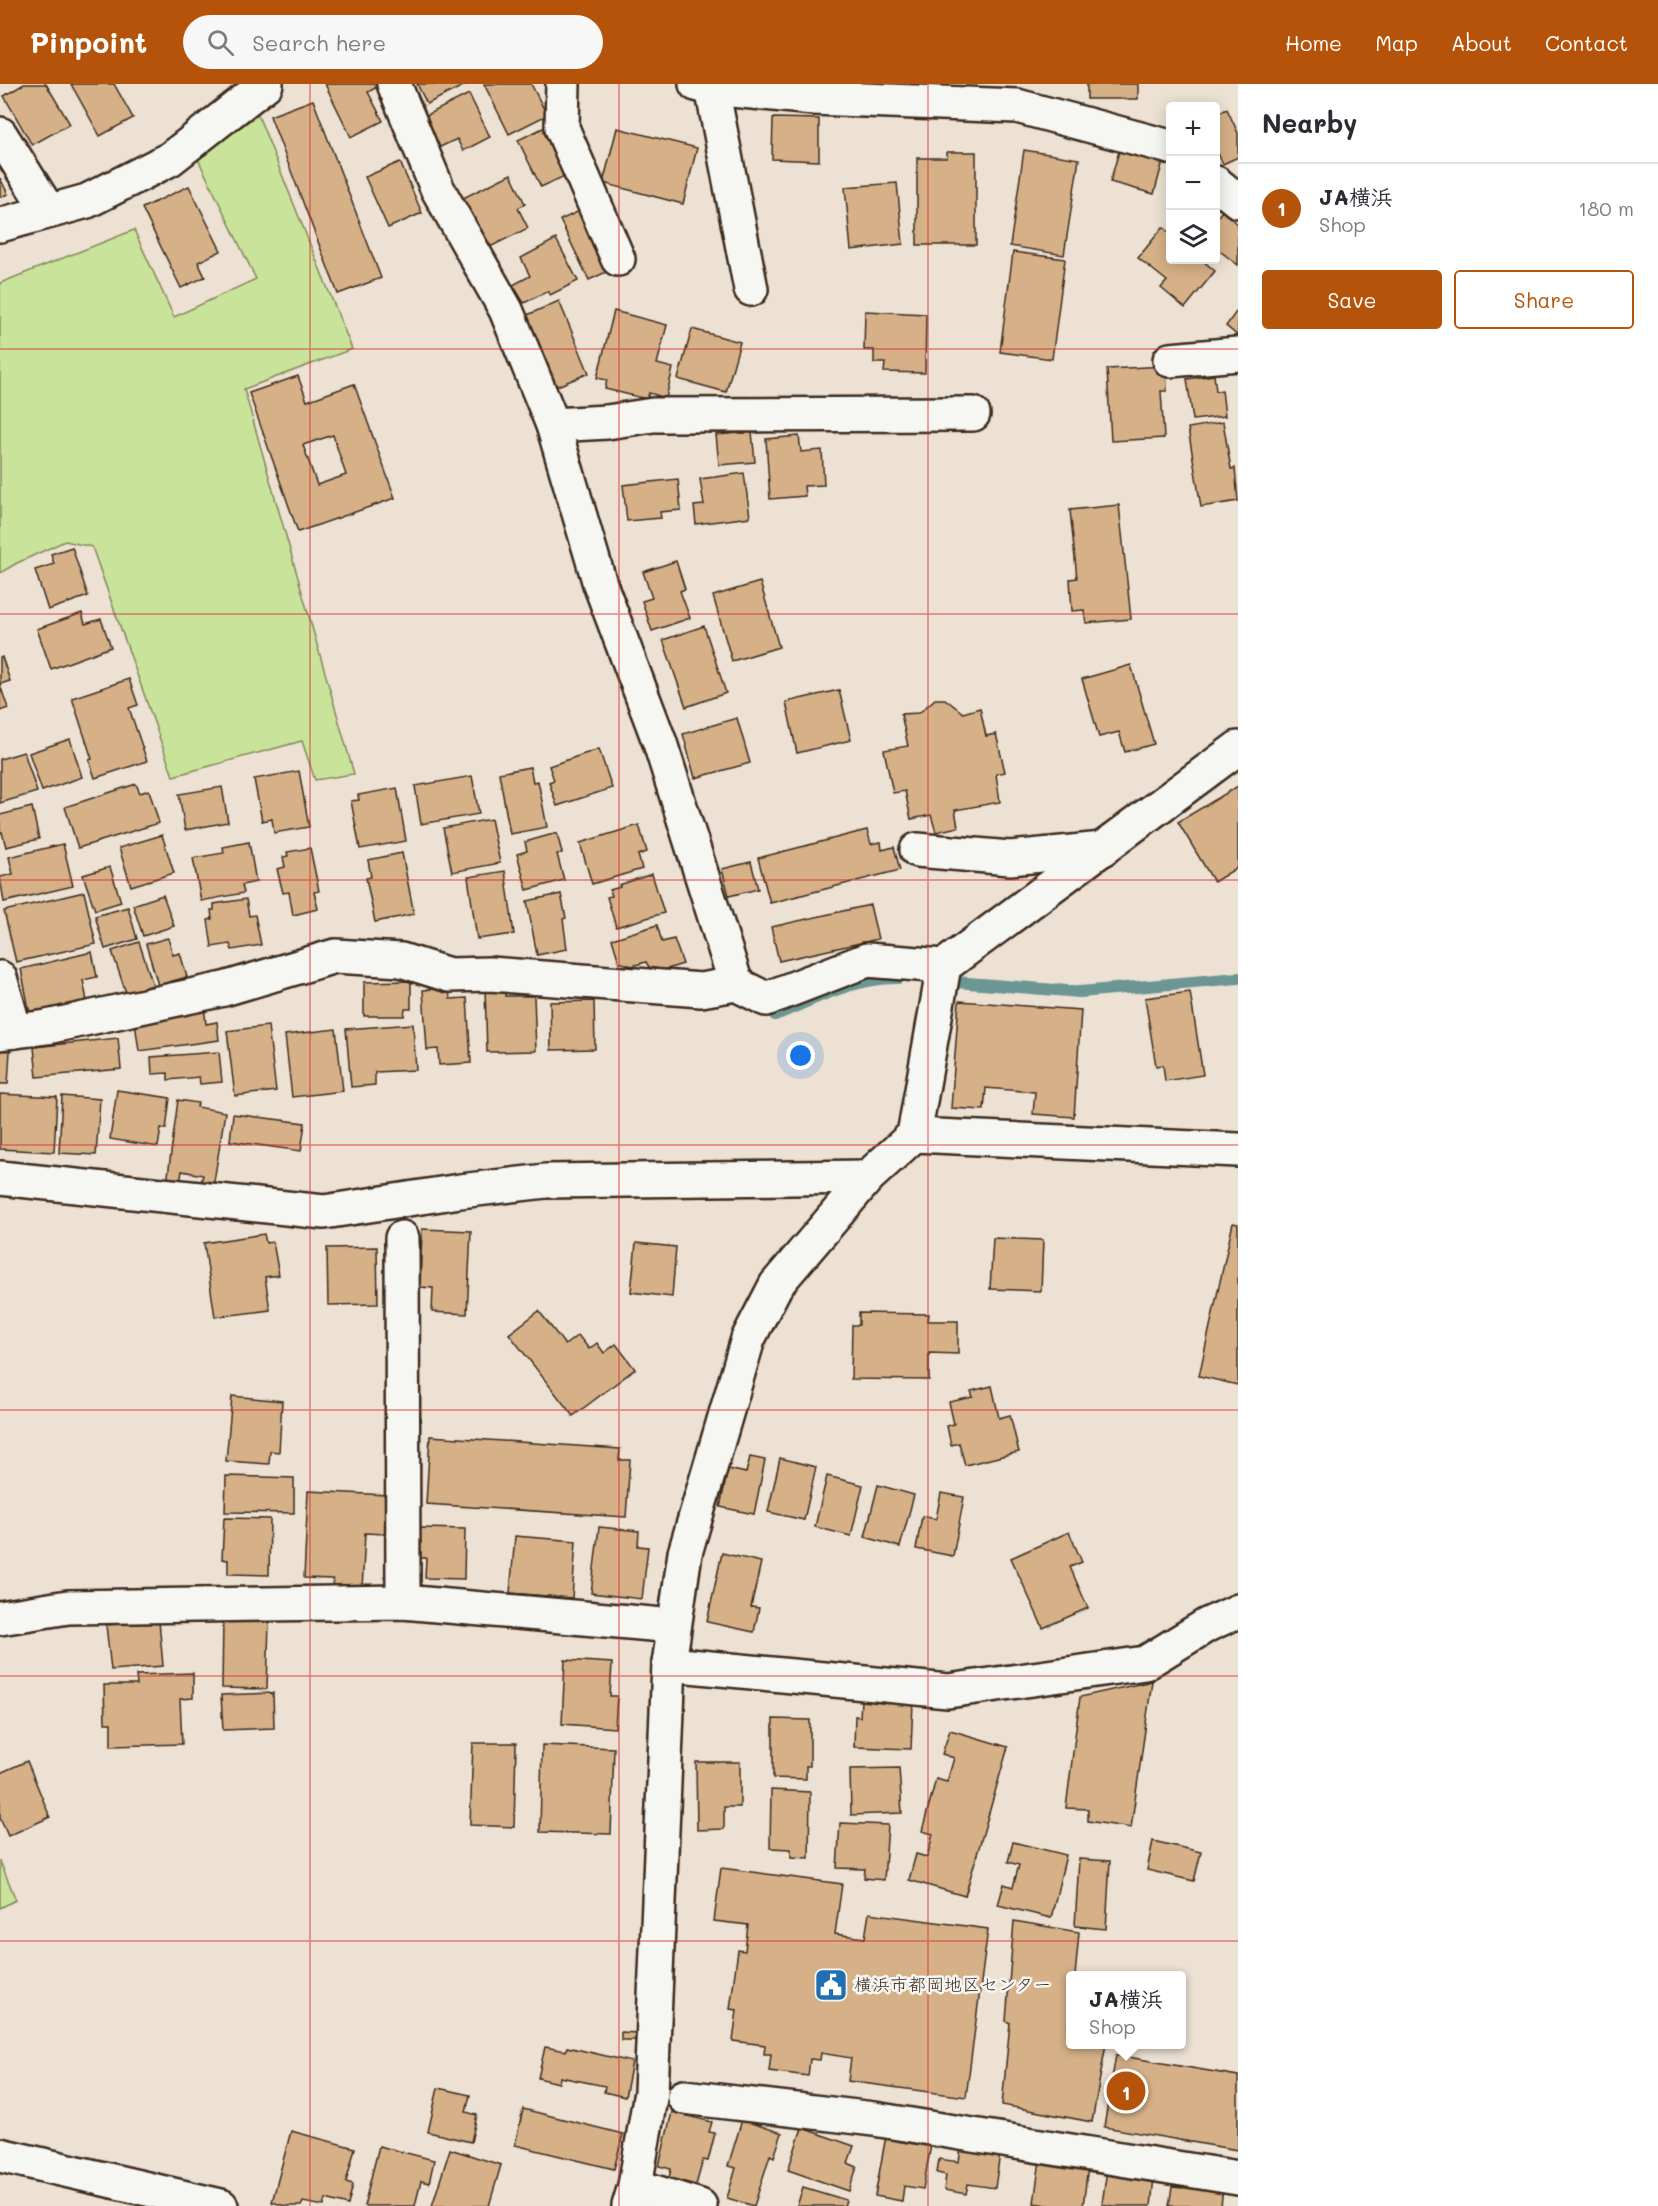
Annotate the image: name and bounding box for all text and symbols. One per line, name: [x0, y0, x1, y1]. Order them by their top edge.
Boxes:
search box: [183, 15, 603, 69]
text: Pinpoint: [30, 24, 147, 60]
icon: search: [204, 26, 237, 59]
text: Search here: [252, 28, 386, 57]
text: Home: [1285, 29, 1342, 56]
text: Map: [1375, 29, 1418, 56]
text: About: [1451, 29, 1512, 56]
text: Contact: [1545, 29, 1628, 56]
map controls: [1166, 102, 1220, 264]
button: +: [1166, 102, 1220, 156]
text: Nearby: [1262, 106, 1357, 140]
button: −: [1166, 156, 1220, 210]
text: JA横浜: [1319, 182, 1393, 211]
text: 1: [1277, 195, 1286, 221]
text: 180 m: [1578, 195, 1634, 221]
button: layers: [1166, 210, 1220, 264]
text: Shop: [1319, 211, 1366, 237]
button: Save: [1262, 270, 1442, 329]
button: Share: [1454, 270, 1634, 329]
your location: [786, 1041, 815, 1070]
public building icon: 横浜市都岡地区センター: [813, 1967, 849, 2003]
popup: [1066, 1971, 1186, 2049]
place label: 横浜市都岡地区センター: [854, 1972, 1051, 1996]
text: JA横浜: [1089, 1984, 1163, 2013]
text: Shop: [1089, 2013, 1136, 2039]
pin: 1: [1106, 2068, 1146, 2114]

